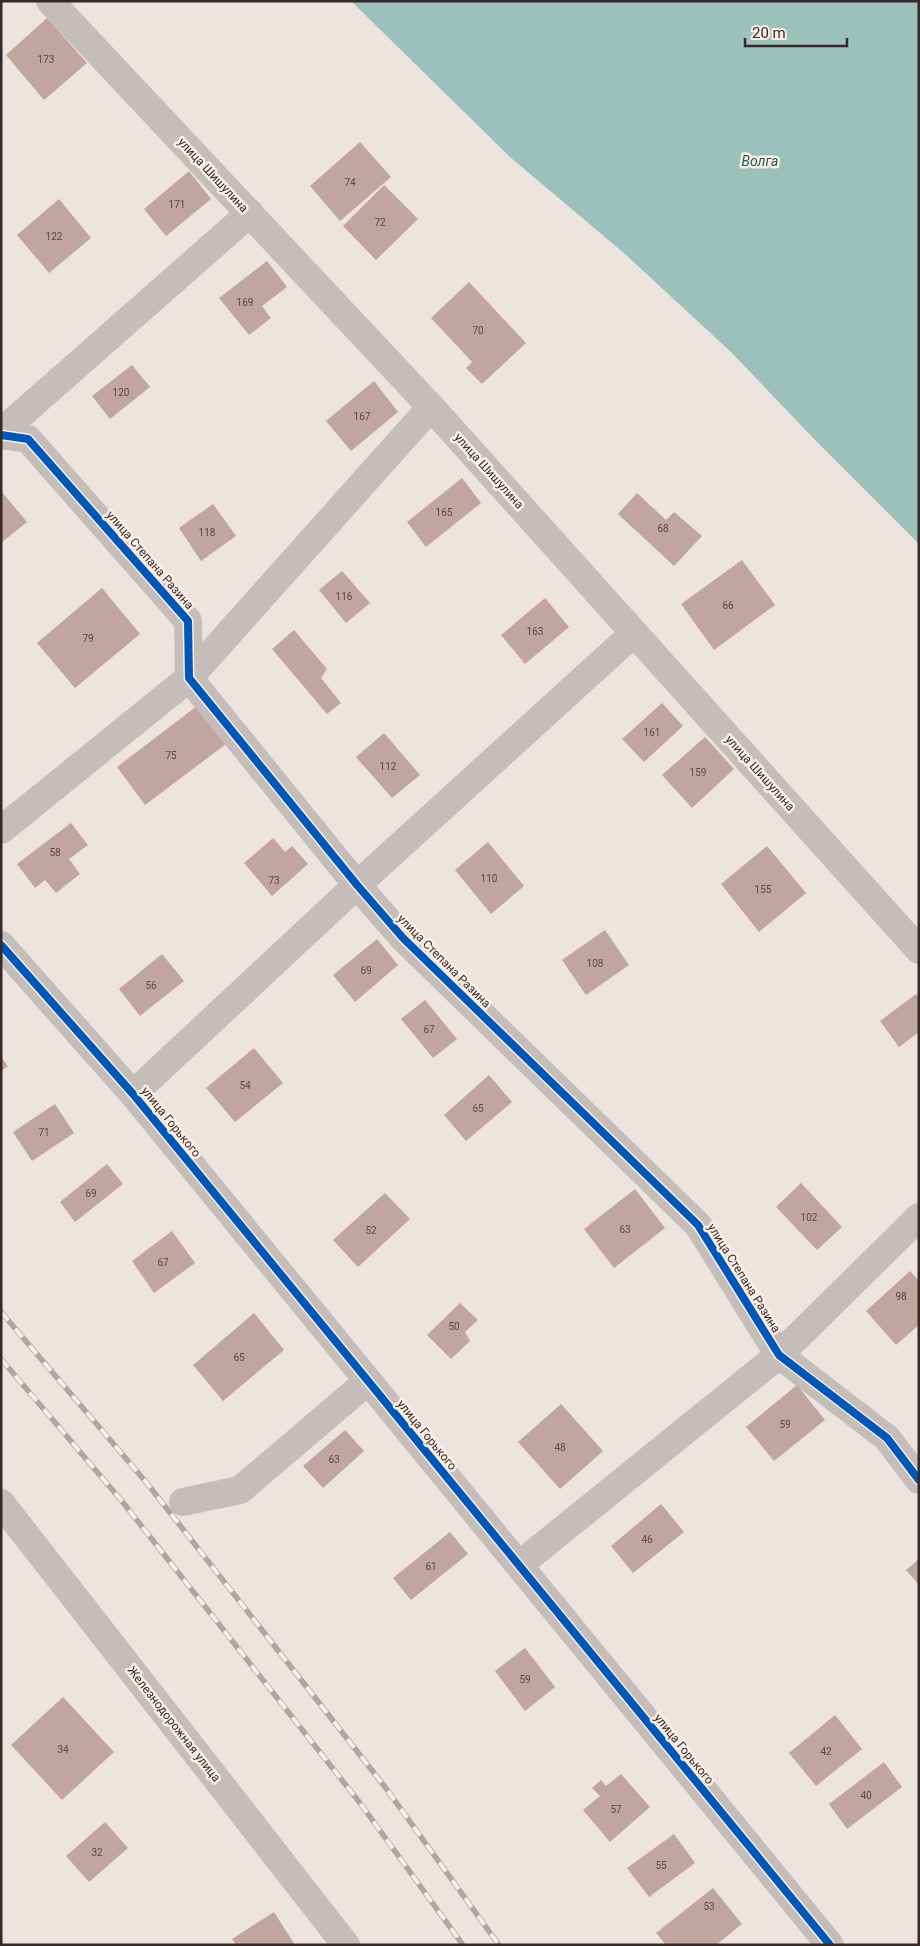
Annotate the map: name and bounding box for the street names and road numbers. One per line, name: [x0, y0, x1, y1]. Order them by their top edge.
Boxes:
street label: улица Шишулина: [175, 135, 251, 215]
street label: улица Шишулина: [451, 430, 527, 512]
street label: улица Степана Разина: [103, 508, 197, 612]
street label: улица Шишулина: [722, 732, 798, 814]
street label: улица Степана Разина: [395, 912, 493, 1010]
street label: улица Горького: [138, 1084, 204, 1160]
street label: улица Степана Разина: [705, 1221, 783, 1335]
street label: улица Горького: [394, 1397, 460, 1473]
street label: Железнодорожная улица: [125, 1664, 223, 1784]
street label: улица Горького: [651, 1711, 717, 1787]

